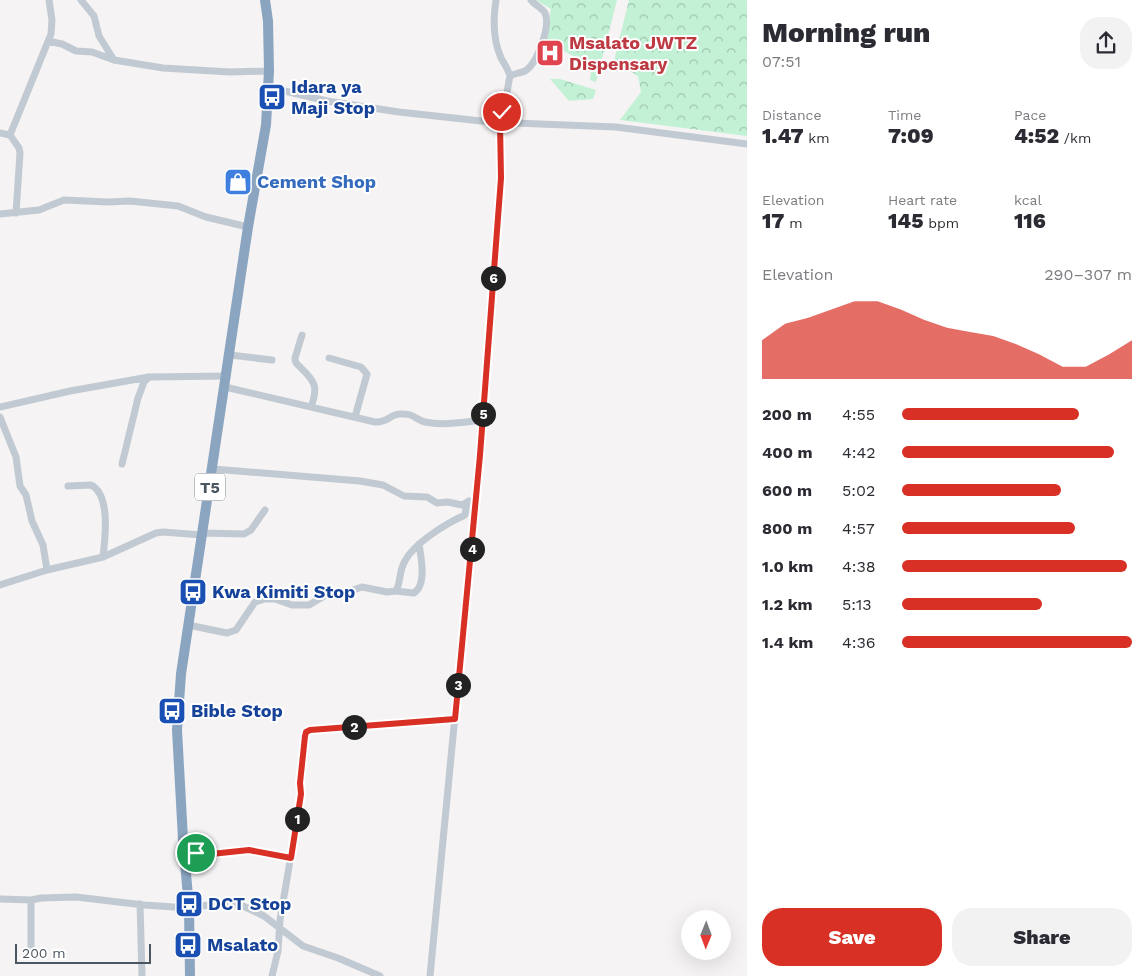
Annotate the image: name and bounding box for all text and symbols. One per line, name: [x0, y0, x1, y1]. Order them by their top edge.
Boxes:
text: Morning run: [762, 16, 930, 49]
button: share: [1080, 17, 1132, 69]
place label: Msalato JWTZ Dispensary: [569, 32, 697, 74]
hospital icon: Msalato JWTZ Dispensary: [535, 38, 565, 68]
text: 07:51: [762, 52, 801, 71]
place label: Idara ya Maji Stop: [291, 76, 375, 118]
bus stop icon: Idara ya Maji Stop: [257, 82, 287, 112]
pin: [481, 91, 523, 133]
icon: check: [488, 98, 516, 126]
text: Distance: [762, 107, 822, 123]
text: Time: [888, 107, 921, 123]
text: Pace: [1014, 107, 1046, 123]
text: 1.47: [762, 123, 804, 148]
text: 7:09: [888, 123, 934, 148]
text: 4:52: [1014, 123, 1059, 148]
text: km: [804, 130, 830, 146]
text: /km: [1059, 130, 1091, 146]
shop icon: Cement Shop: [223, 167, 253, 197]
place label: Cement Shop: [257, 171, 376, 192]
text: Elevation: [762, 192, 825, 208]
text: Heart rate: [888, 192, 957, 208]
text: kcal: [1014, 192, 1042, 208]
text: 17: [762, 208, 785, 233]
text: 145: [888, 208, 923, 233]
text: 116: [1014, 208, 1046, 233]
text: m: [785, 215, 803, 231]
text: bpm: [923, 215, 959, 231]
text: Elevation: [762, 265, 833, 284]
text: 290–307 m: [1044, 265, 1132, 284]
pin: 6: [480, 266, 506, 290]
text: 6: [489, 270, 498, 286]
pin: 5: [470, 402, 496, 426]
text: 200 m: [762, 405, 812, 424]
text: 4:55: [842, 405, 875, 424]
text: 5: [479, 406, 488, 422]
text: 400 m: [762, 443, 813, 462]
text: 4:42: [842, 443, 876, 462]
road number: T5: [195, 474, 225, 501]
text: 600 m: [762, 481, 812, 500]
text: 5:02: [842, 481, 875, 500]
text: 800 m: [762, 519, 812, 538]
text: 4:57: [842, 519, 875, 538]
pin: 4: [460, 536, 484, 562]
text: 4: [468, 541, 477, 557]
text: 1.0 km: [762, 557, 813, 576]
text: 4:38: [842, 557, 876, 576]
bus stop icon: Kwa Kimiti Stop: [178, 577, 208, 607]
place label: Kwa Kimiti Stop: [212, 581, 355, 602]
text: 1.2 km: [762, 595, 813, 614]
text: 5:13: [842, 595, 872, 614]
text: 1.4 km: [762, 633, 813, 652]
text: 4:36: [842, 633, 876, 652]
pin: 3: [446, 672, 470, 698]
text: 3: [454, 677, 463, 693]
bus stop icon: Bible Stop: [157, 696, 187, 726]
place label: Bible Stop: [191, 700, 283, 721]
pin: 2: [342, 714, 366, 740]
text: 2: [350, 719, 359, 735]
pin: 1: [284, 806, 310, 832]
text: 1: [294, 811, 301, 827]
pin: [175, 832, 217, 874]
icon: arrive: [182, 839, 210, 867]
bus stop icon: DCT Stop: [174, 889, 204, 919]
place label: DCT Stop: [208, 893, 291, 914]
button: Save: [762, 908, 942, 966]
button: Share: [952, 908, 1132, 966]
north arrow: [681, 910, 731, 960]
map controls: [681, 910, 731, 960]
bus stop icon: Msalato: [173, 930, 203, 960]
place label: Msalato: [207, 934, 278, 955]
scale bar: [15, 941, 151, 964]
text: 200 m: [22, 945, 66, 961]

